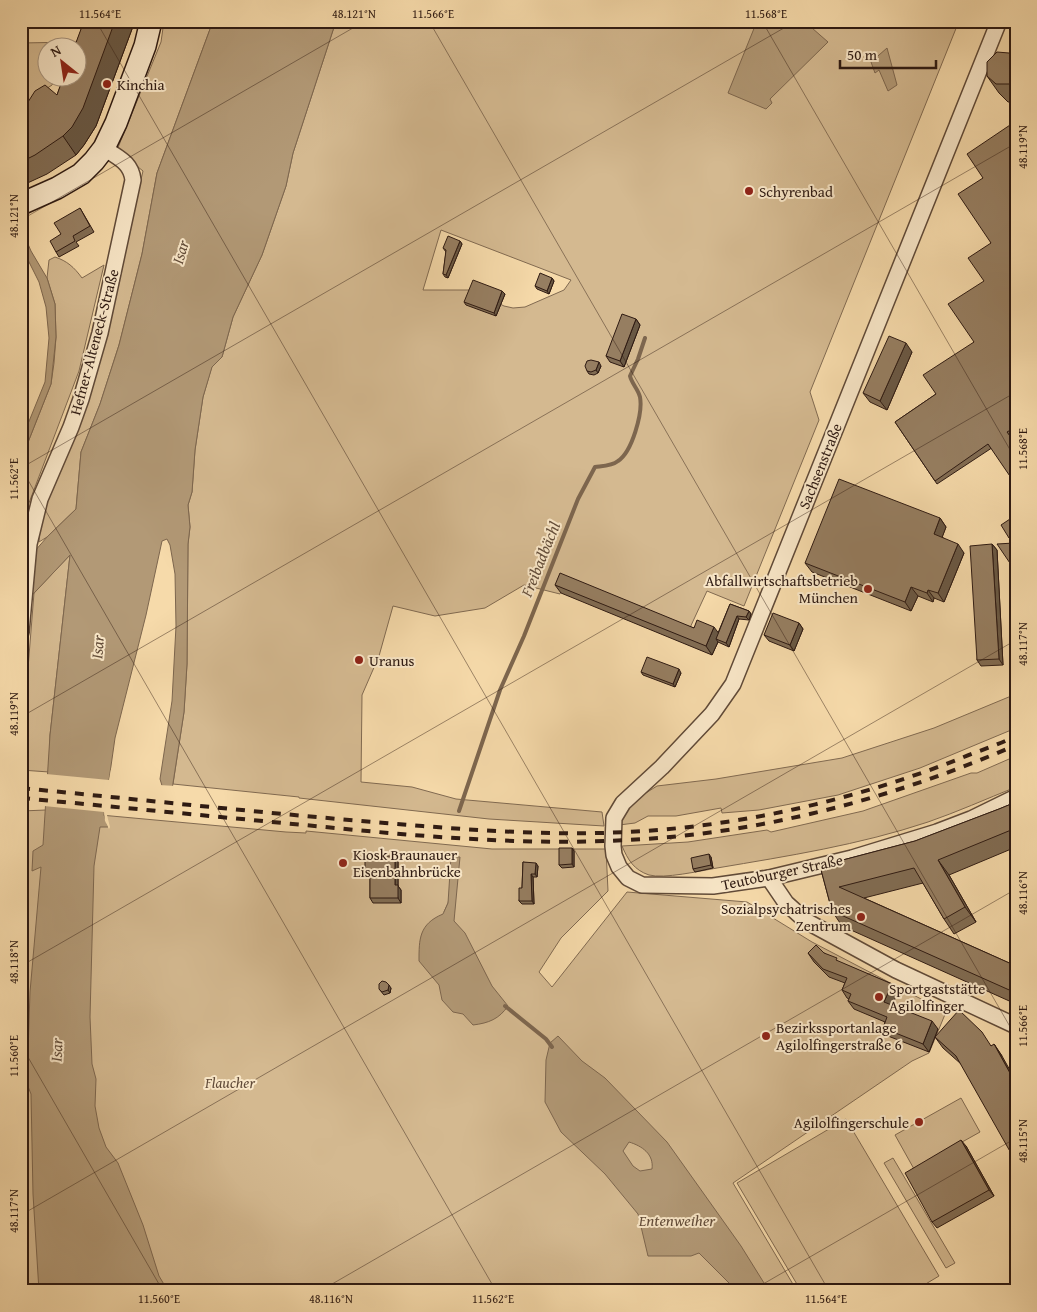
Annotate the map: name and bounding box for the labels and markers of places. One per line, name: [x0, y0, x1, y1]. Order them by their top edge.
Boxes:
place label: Kinchia: [117, 74, 165, 95]
marker: Kinchia: [101, 78, 113, 90]
place label: Schyrenbad: [759, 181, 833, 202]
marker: Schyrenbad: [743, 185, 755, 197]
place label: Abfallwirtschaftsbetrieb München: [705, 570, 859, 608]
marker: Abfallwirtschaftsbetrieb München: [862, 583, 874, 595]
place label: Uranus: [369, 650, 415, 671]
marker: Uranus: [353, 654, 365, 666]
place label: Kiosk Braunauer Eisenbahnbrücke: [353, 844, 461, 882]
marker: Kiosk Braunauer Eisenbahnbrücke: [337, 857, 349, 869]
place label: Sozialpsychatrisches Zentrum: [721, 898, 852, 936]
marker: Sozialpsychatrisches Zentrum: [855, 911, 867, 923]
place label: Sportgaststätte Agilolfinger: [889, 978, 985, 1016]
marker: Sportgaststätte Agilolfinger: [873, 991, 885, 1003]
place label: Bezirkssportanlage Agilolfingerstraße 6: [776, 1017, 902, 1055]
marker: Bezirkssportanlage Agilolfingerstraße 6: [760, 1030, 772, 1042]
place label: Agilolfingerschule: [794, 1112, 909, 1133]
marker: Agilolfingerschule: [913, 1116, 925, 1128]

